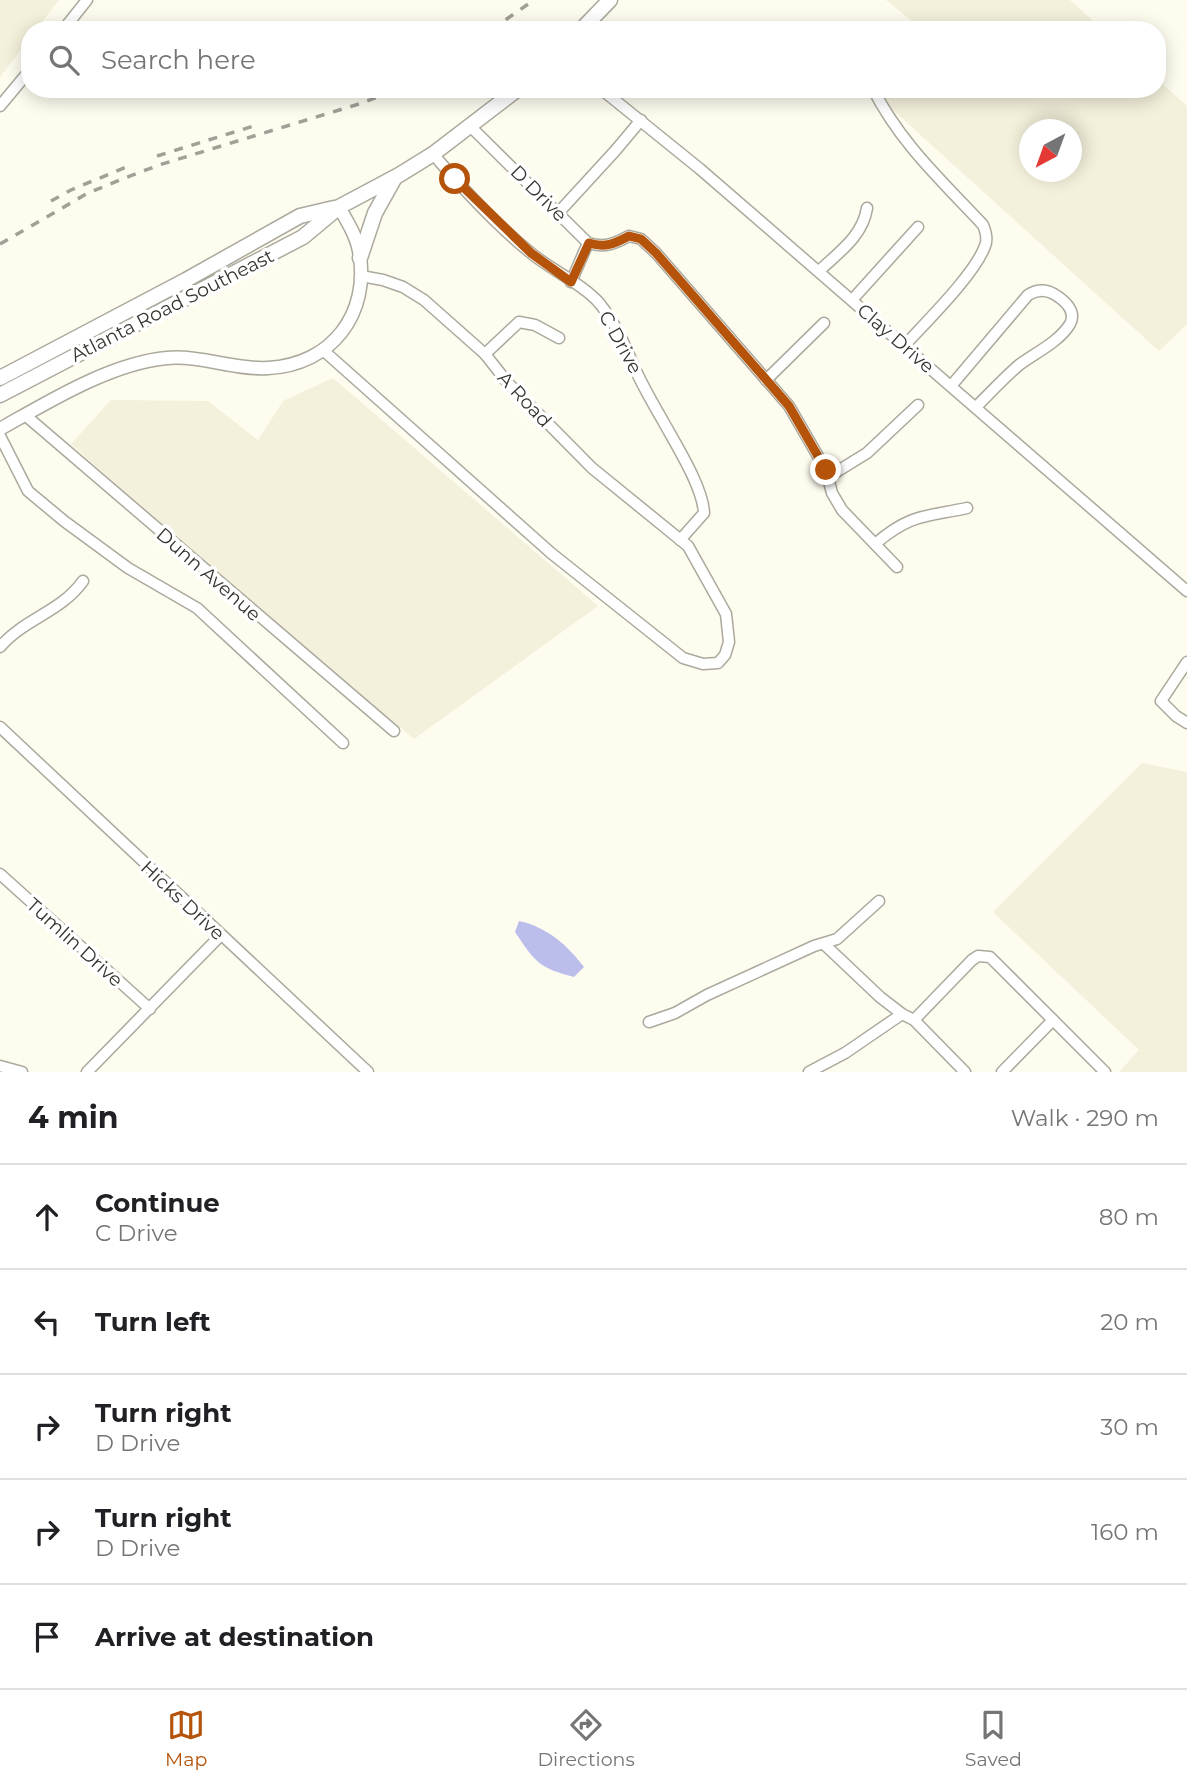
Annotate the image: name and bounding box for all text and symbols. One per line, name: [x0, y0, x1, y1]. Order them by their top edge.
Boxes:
search box: [21, 21, 1166, 98]
icon: search: [45, 41, 83, 79]
text: Search here: [101, 44, 256, 76]
north arrow: [1019, 119, 1082, 182]
street label: D Drive: [506, 160, 572, 226]
route start: [439, 163, 470, 194]
street label: Atlanta Road Southeast: [67, 244, 278, 367]
street label: Clay Drive: [852, 299, 939, 378]
street label: C Drive: [594, 307, 647, 378]
street label: A Road: [493, 367, 556, 432]
route end: [810, 454, 841, 485]
street label: Dunn Avenue: [152, 523, 266, 626]
street label: Hicks Drive: [136, 856, 229, 945]
street label: Tumlin Drive: [22, 893, 127, 992]
text: 4 min: [28, 1099, 118, 1136]
text: Walk · 290 m: [1011, 1104, 1159, 1132]
text: Continue: [95, 1187, 220, 1219]
icon: ahead: [28, 1198, 66, 1236]
text: 80 m: [1099, 1203, 1159, 1231]
text: C Drive: [95, 1219, 178, 1247]
icon: left: [28, 1303, 66, 1341]
text: Turn left: [95, 1306, 211, 1338]
text: 20 m: [1100, 1308, 1159, 1336]
text: Turn right: [95, 1397, 231, 1429]
icon: right: [28, 1408, 66, 1446]
text: 30 m: [1100, 1413, 1159, 1441]
text: D Drive: [95, 1429, 180, 1457]
text: Turn right: [95, 1502, 231, 1534]
icon: right: [28, 1513, 66, 1551]
text: 160 m: [1091, 1518, 1159, 1546]
text: D Drive: [95, 1534, 180, 1562]
icon: arrive: [28, 1618, 66, 1656]
text: Arrive at destination: [95, 1621, 374, 1653]
tab: Map: [165, 1706, 207, 1771]
tab: Directions: [537, 1706, 635, 1771]
tab: Saved: [965, 1706, 1022, 1771]

